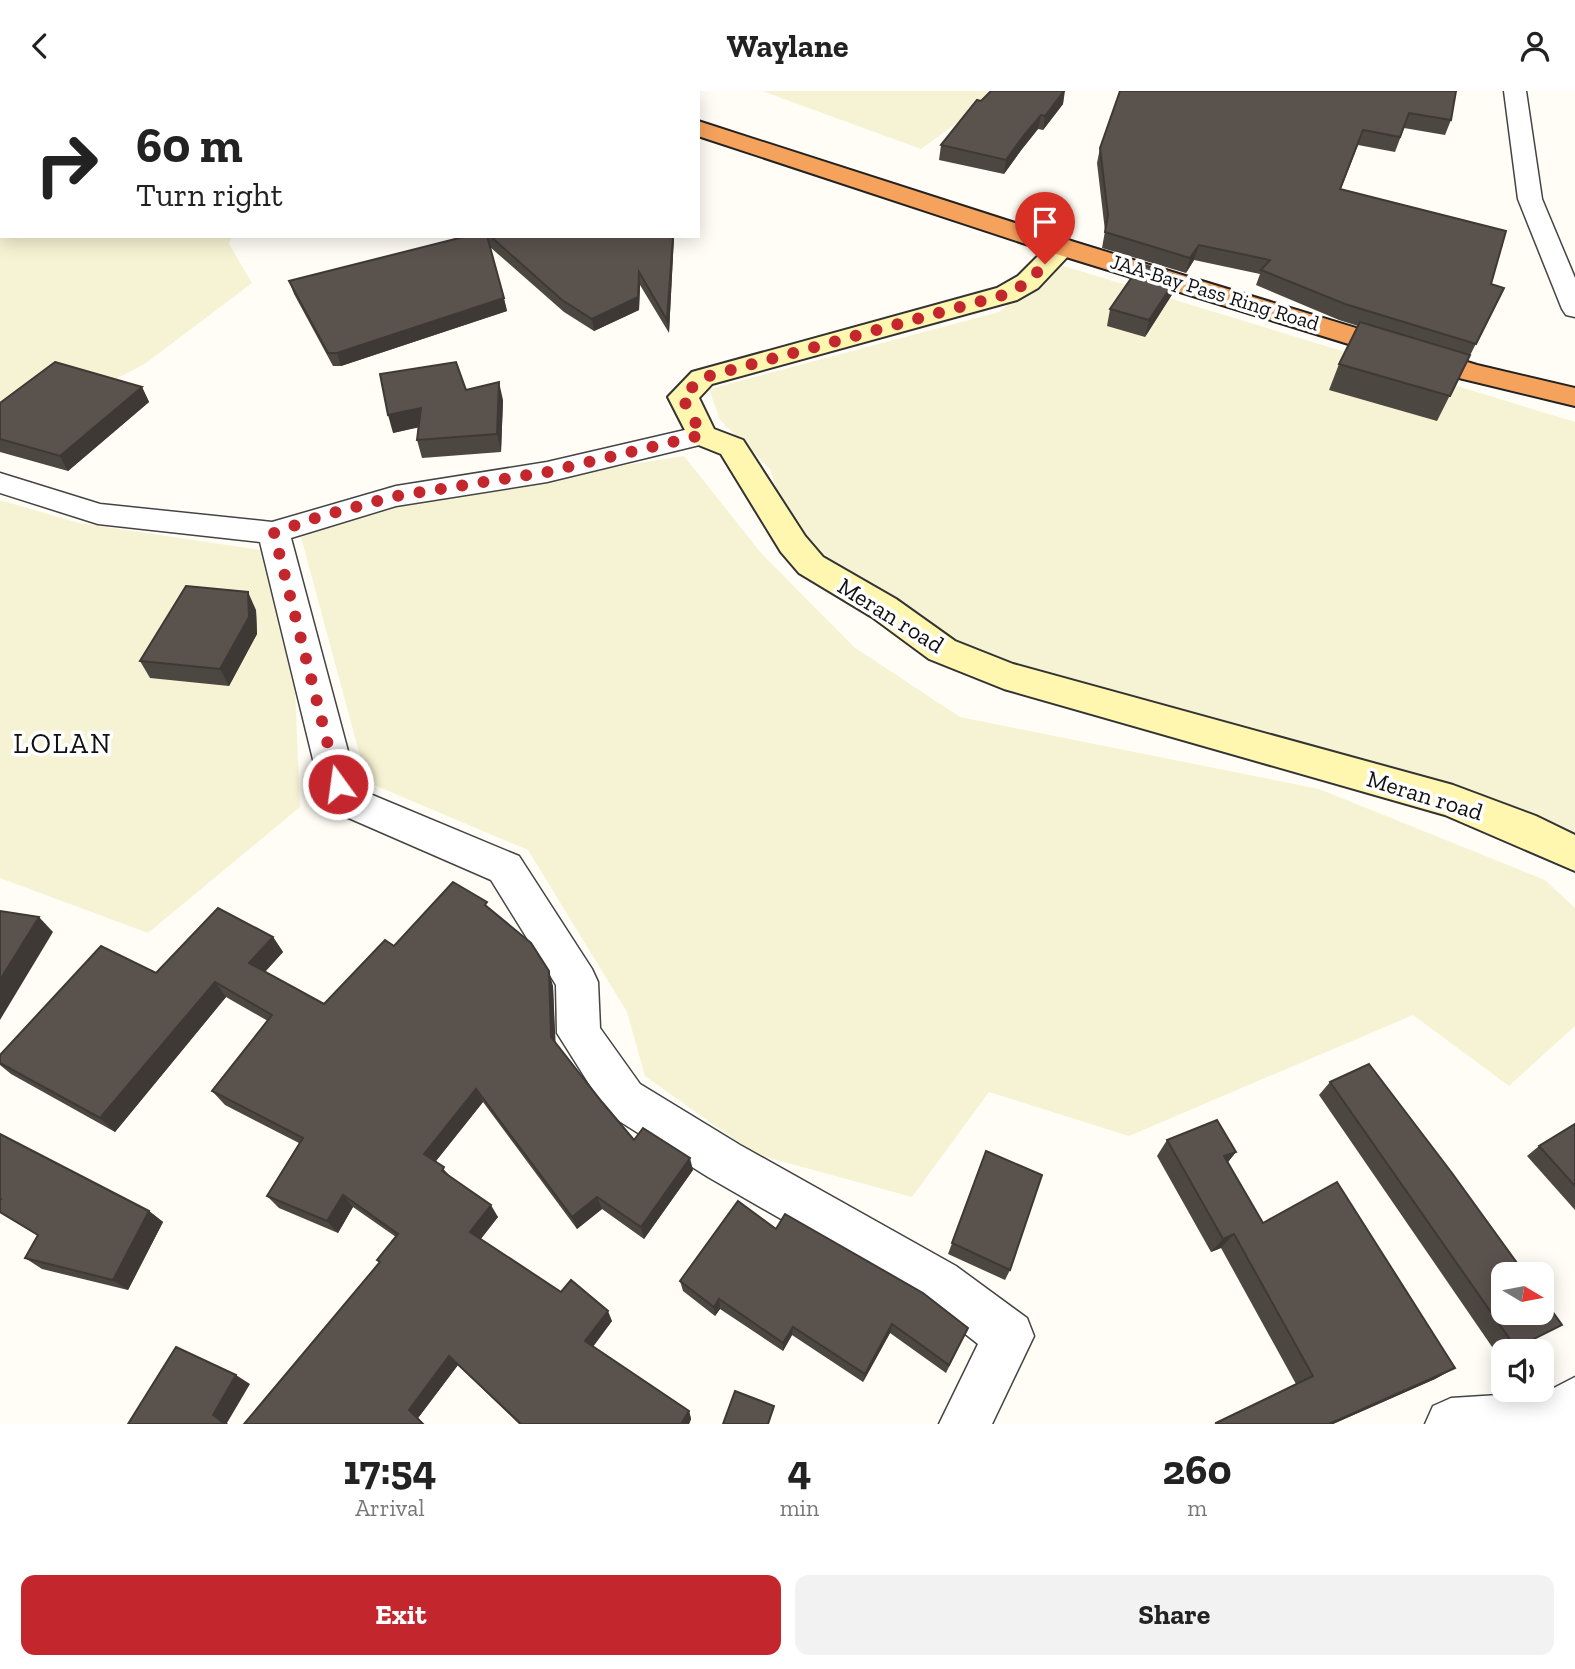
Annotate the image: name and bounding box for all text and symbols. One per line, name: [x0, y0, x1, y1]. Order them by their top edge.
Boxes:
icon: back: [21, 27, 59, 65]
text: Waylane: [727, 27, 848, 65]
icon: person: [1516, 27, 1554, 65]
text: 60 m: [136, 116, 243, 175]
icon: right: [21, 119, 112, 210]
text: Turn right: [136, 176, 283, 214]
pin: [1015, 192, 1075, 264]
icon: arrive: [1026, 203, 1064, 241]
street label: JAA-Bay Pass Ring Road: [1108, 248, 1323, 336]
street label: Meran road: [832, 571, 950, 659]
district label: LOLAN: [13, 727, 113, 760]
position arrow: [301, 747, 375, 821]
street label: Meran road: [1363, 764, 1487, 826]
north arrow: [1491, 1262, 1554, 1325]
map controls: [1491, 1262, 1554, 1402]
button: sound: [1491, 1339, 1554, 1402]
text: 17:54: [343, 1444, 436, 1495]
text: 4: [787, 1444, 811, 1495]
text: 260: [1162, 1444, 1232, 1495]
text: Arrival: [355, 1494, 425, 1522]
text: min: [780, 1494, 819, 1522]
text: m: [1187, 1494, 1207, 1522]
button: Exit: [21, 1575, 781, 1655]
button: Share: [795, 1575, 1554, 1655]

